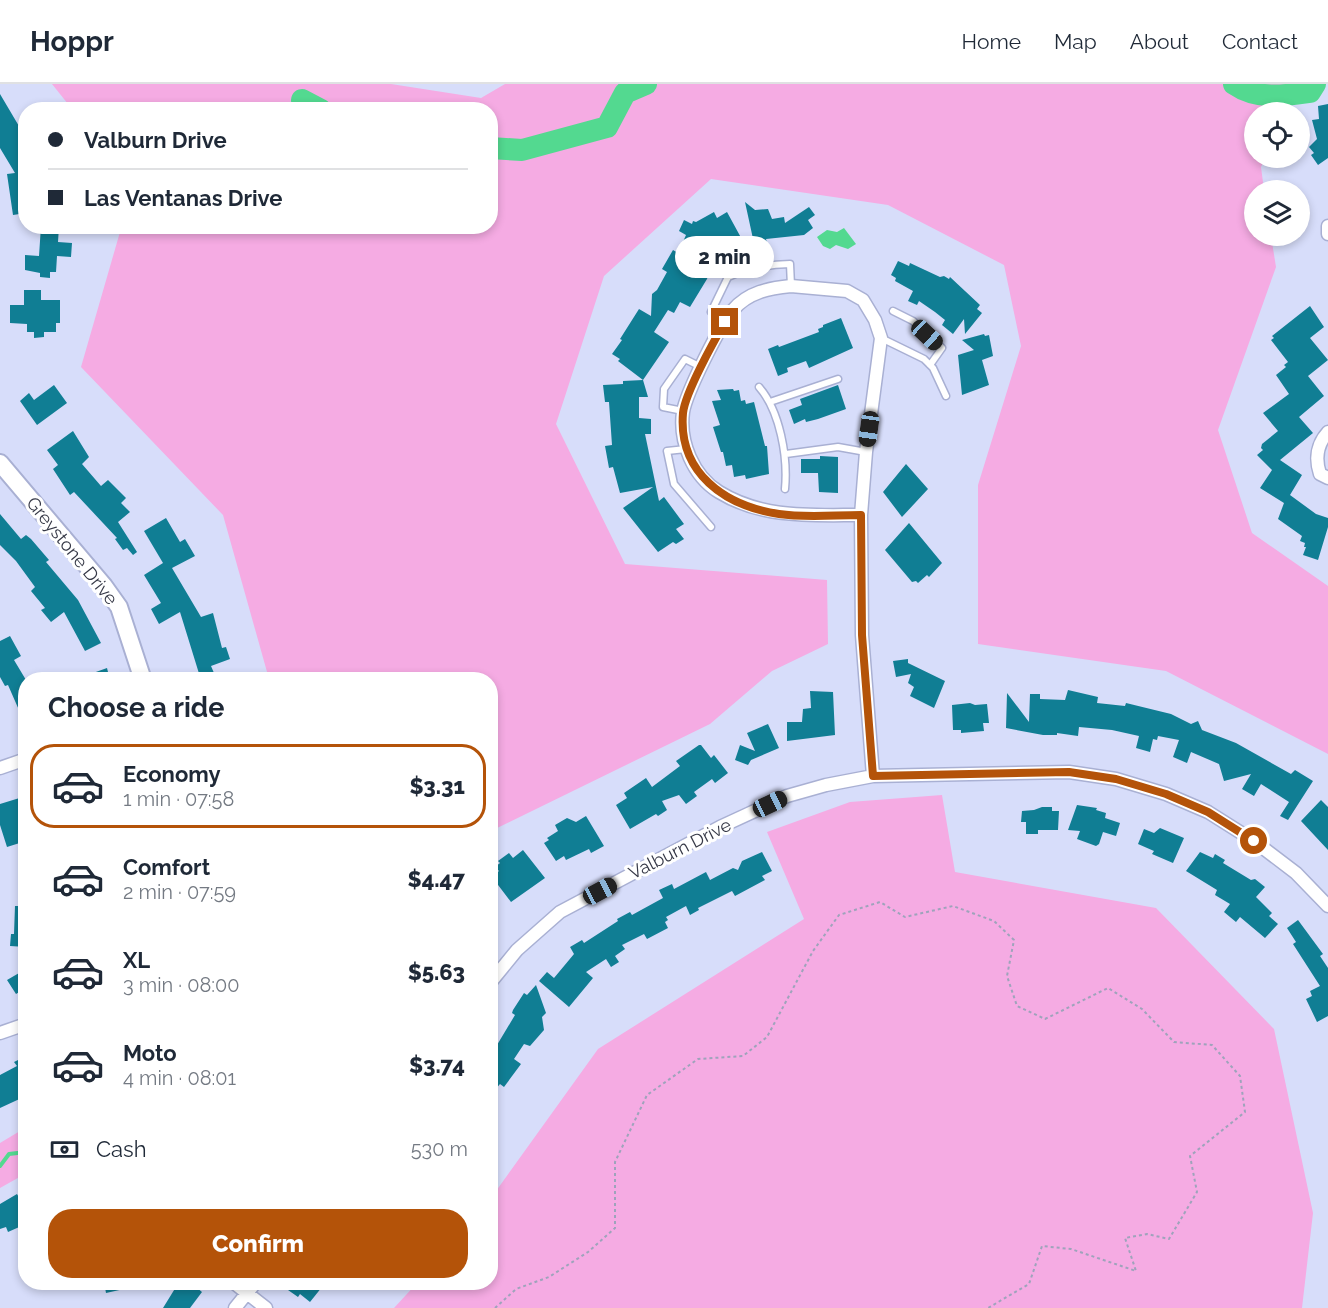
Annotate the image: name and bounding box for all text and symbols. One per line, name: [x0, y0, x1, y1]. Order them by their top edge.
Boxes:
text: Hoppr: [30, 25, 114, 58]
text: Home: [962, 29, 1021, 54]
text: Map: [1054, 29, 1097, 54]
text: About: [1130, 29, 1189, 54]
text: Contact: [1222, 29, 1298, 54]
map controls: [1244, 102, 1310, 246]
button: locate: [1244, 102, 1310, 168]
text: Valburn Drive: [84, 127, 227, 153]
button: layers: [1244, 180, 1310, 246]
text: Las Ventanas Drive: [84, 185, 283, 211]
callout: 2 min: [676, 235, 774, 277]
text: 2 min: [698, 245, 751, 269]
route end: [711, 308, 738, 335]
car: [908, 316, 946, 354]
car: [858, 410, 880, 448]
street label: Greystone Drive: [23, 493, 123, 609]
text: Choose a ride: [48, 692, 224, 723]
icon: car: [51, 759, 105, 813]
text: Economy: [123, 761, 221, 787]
text: $3.31: [409, 773, 465, 799]
text: 1 min · 07:58: [123, 787, 234, 811]
car: [750, 788, 790, 820]
street label: Valburn Drive: [625, 814, 735, 883]
route start: [1240, 827, 1267, 854]
icon: car: [51, 852, 105, 906]
text: Comfort: [123, 854, 210, 880]
text: $4.47: [408, 866, 465, 892]
car: [580, 875, 620, 907]
text: 2 min · 07:59: [123, 880, 236, 904]
icon: car: [51, 945, 105, 999]
text: XL: [123, 947, 150, 973]
text: $5.63: [408, 959, 465, 985]
text: 3 min · 08:00: [123, 973, 240, 997]
icon: car: [51, 1038, 105, 1092]
text: Moto: [123, 1040, 177, 1066]
text: $3.74: [409, 1052, 465, 1078]
text: 4 min · 08:01: [123, 1066, 236, 1090]
icon: cash: [48, 1133, 81, 1166]
text: Cash: [96, 1136, 147, 1162]
text: 530 m: [411, 1137, 468, 1161]
button: Confirm: [48, 1209, 468, 1278]

